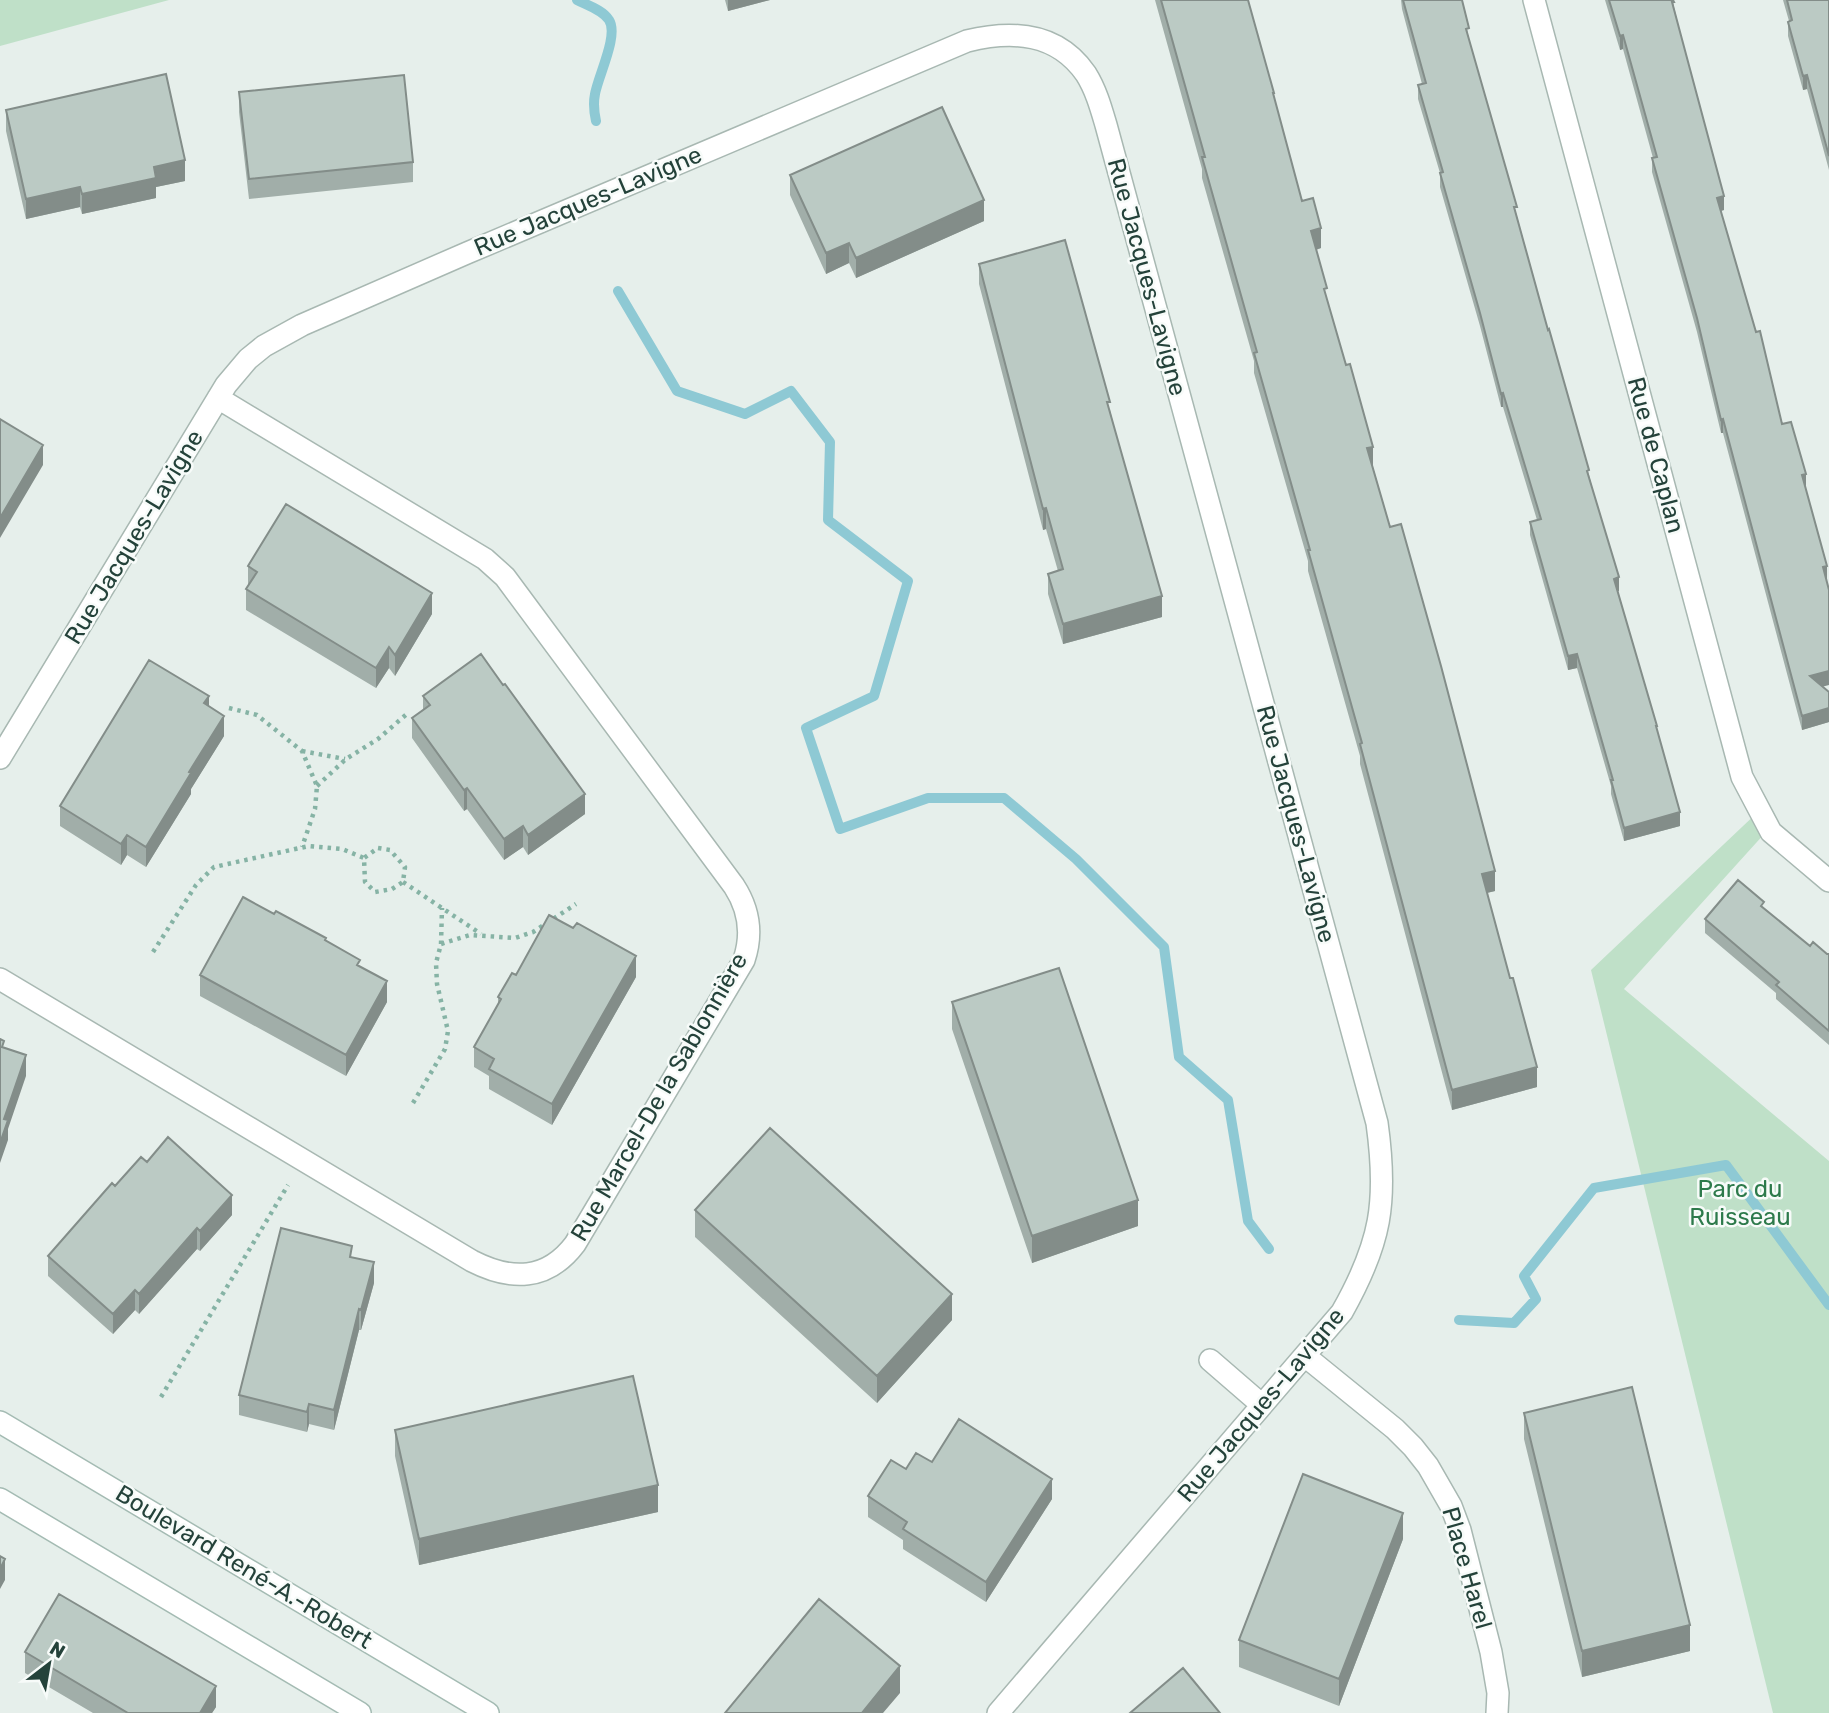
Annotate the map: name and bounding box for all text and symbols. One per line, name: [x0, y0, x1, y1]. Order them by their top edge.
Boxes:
street label: Rue Jacques-Lavigne: [470, 140, 706, 262]
street label: Rue Jacques-Lavigne: [1102, 155, 1192, 399]
street label: Rue de Caplan: [1622, 374, 1690, 536]
street label: Rue Jacques-Lavigne: [59, 425, 209, 649]
street label: Rue Jacques-Lavigne: [1251, 702, 1341, 946]
street label: Rue Marcel-De la Sablonnière: [565, 948, 753, 1246]
park label: Parc du Ruisseau: [1689, 1175, 1791, 1231]
street label: Rue Jacques-Lavigne: [1172, 1302, 1350, 1508]
street label: Boulevard René-A.-Robert: [111, 1479, 377, 1655]
street label: Place Harel: [1436, 1504, 1498, 1632]
north arrow: [14, 1629, 84, 1699]
text: N: [46, 1636, 69, 1663]

